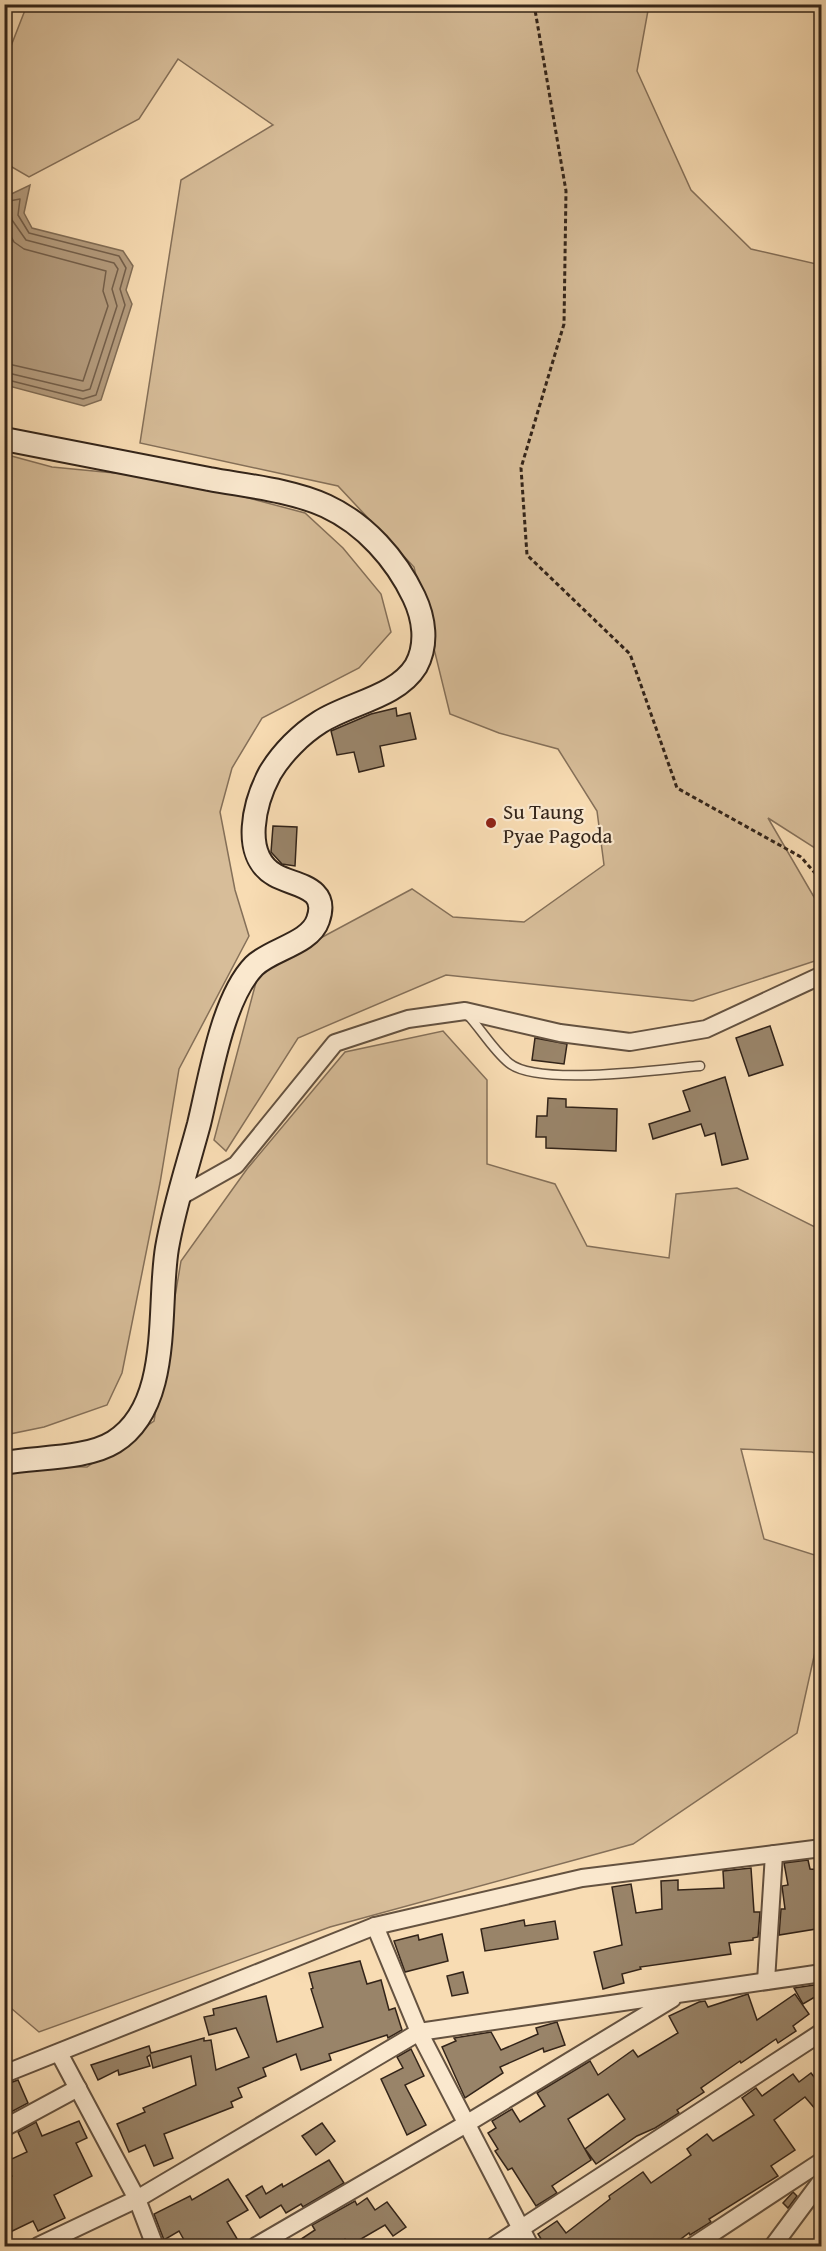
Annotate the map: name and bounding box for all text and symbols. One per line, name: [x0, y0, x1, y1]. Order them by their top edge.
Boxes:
place label: Su Taung Pyae Pagoda: [503, 796, 612, 851]
marker: Su Taung Pyae Pagoda: [484, 816, 498, 830]

